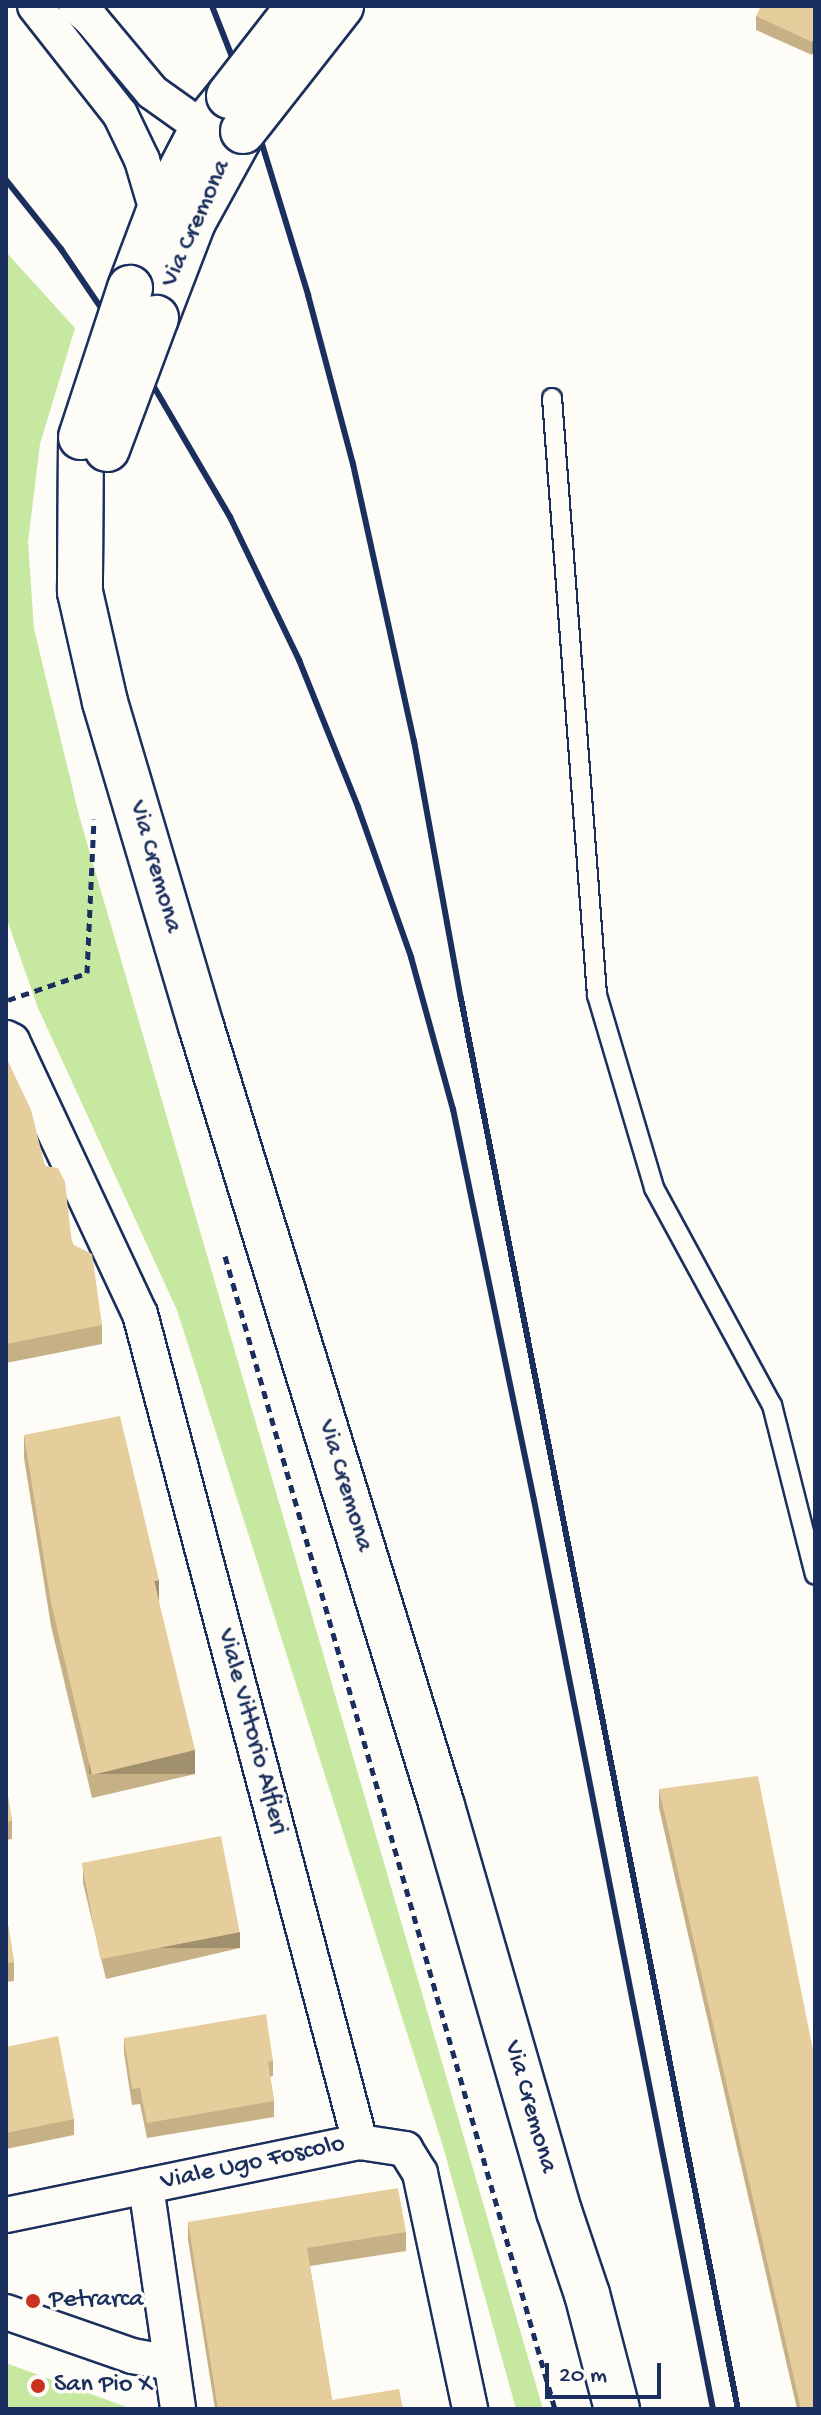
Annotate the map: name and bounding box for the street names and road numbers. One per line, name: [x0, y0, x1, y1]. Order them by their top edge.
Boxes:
street label: Via Cremona: [155, 155, 239, 293]
street label: Via Cremona: [120, 797, 188, 937]
street label: Via Cremona: [309, 1416, 379, 1556]
street label: Viale Vittorio Alfieri: [208, 1626, 294, 1838]
street label: Via Cremona: [495, 2037, 563, 2177]
street label: Viale Ugo Foscolo: [158, 2129, 348, 2199]

